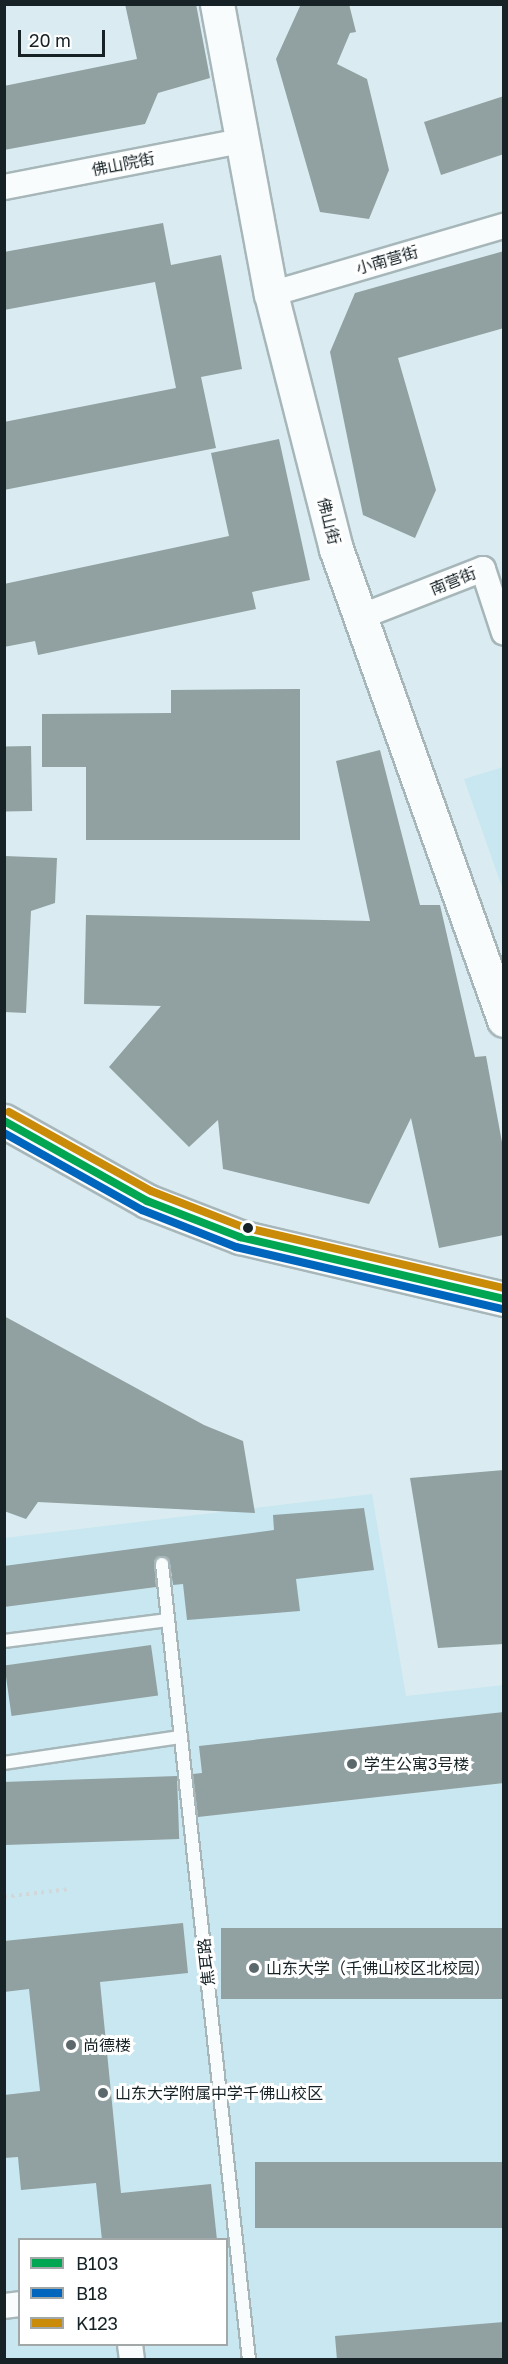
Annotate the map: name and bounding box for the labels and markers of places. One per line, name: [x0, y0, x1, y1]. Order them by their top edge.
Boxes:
unlabelled marker: [242, 1222, 254, 1234]
place label: 学生公寓3号楼: [364, 1754, 469, 1774]
marker: 学生公寓3号楼: [345, 1757, 359, 1771]
place label: 山东大学（千佛山校区北校园）: [266, 1958, 490, 1978]
marker: 山东大学（千佛山校区北校园）: [247, 1961, 261, 1975]
place label: 尚德楼: [83, 2035, 131, 2055]
marker: 尚德楼: [64, 2038, 78, 2052]
place label: 山东大学附属中学千佛山校区: [115, 2083, 323, 2103]
marker: 山东大学附属中学千佛山校区: [96, 2086, 110, 2100]

